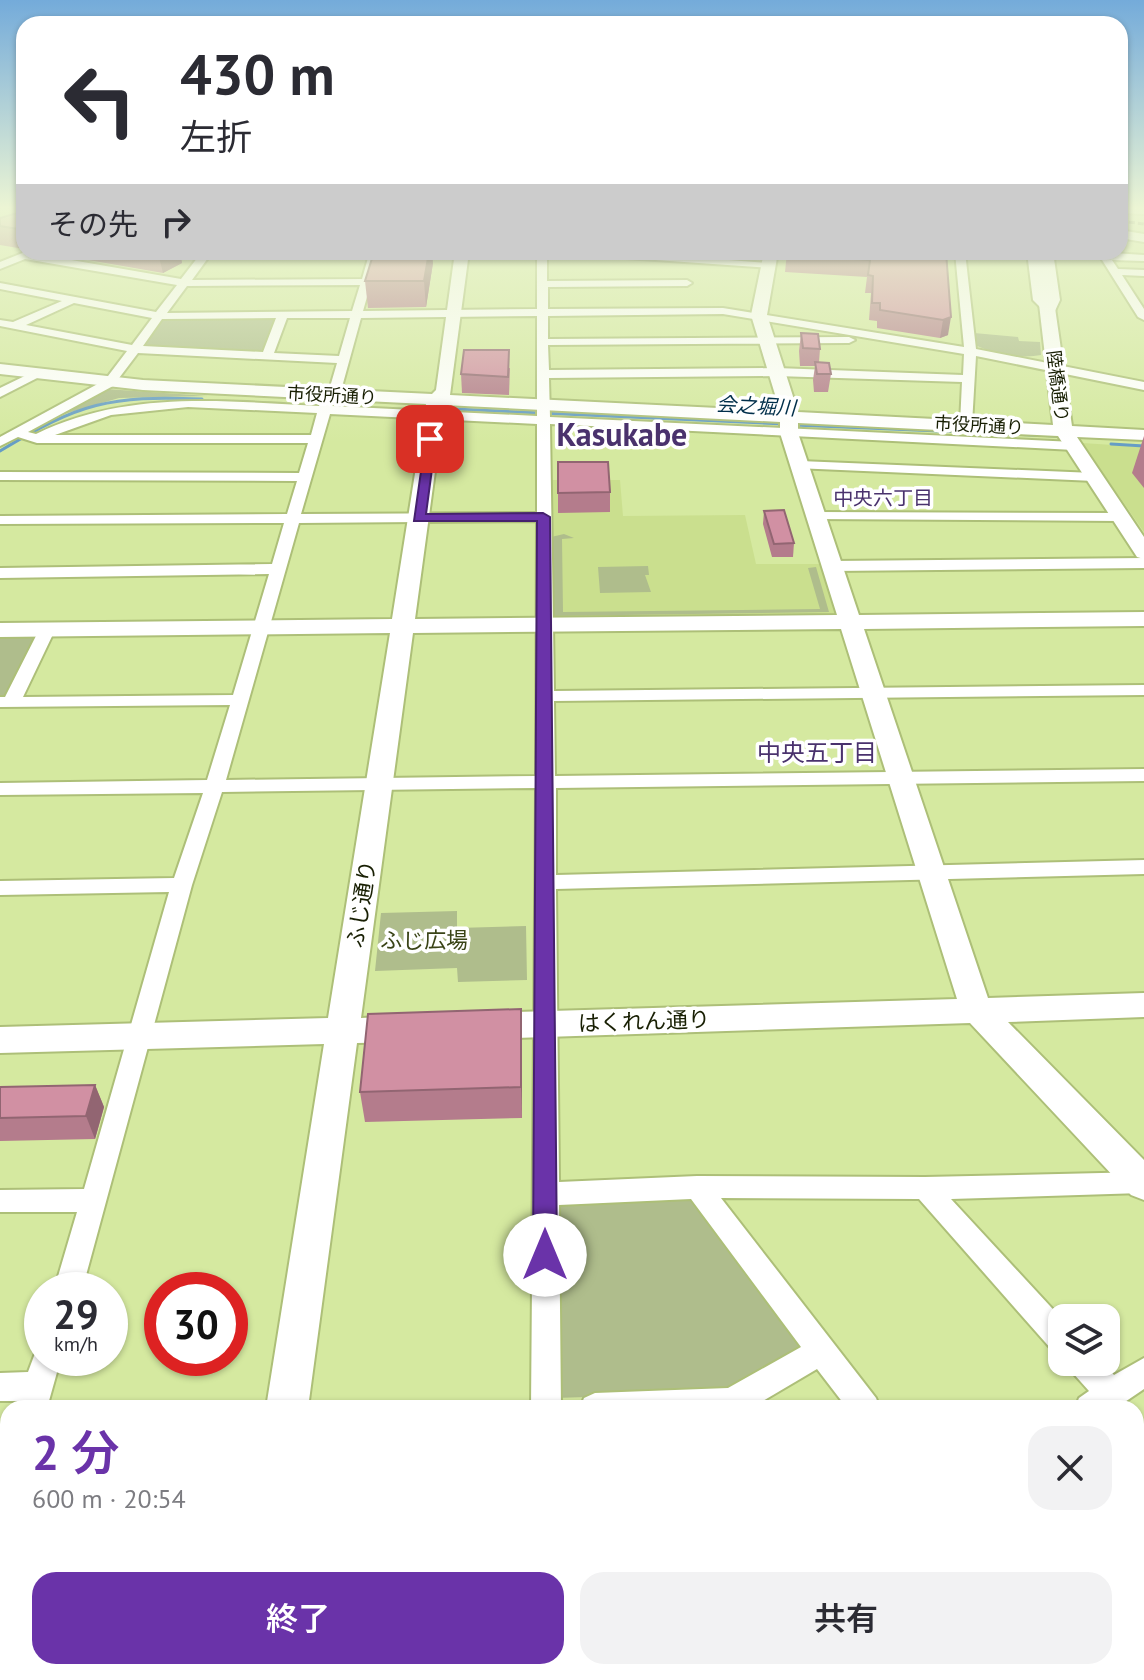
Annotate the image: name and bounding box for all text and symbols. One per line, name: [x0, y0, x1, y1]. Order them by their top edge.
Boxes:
text: 430 m: [180, 38, 335, 110]
icon: left: [48, 48, 152, 152]
text: 左折: [180, 113, 252, 160]
icon: right: [154, 200, 198, 244]
text: その先: [48, 204, 138, 243]
street label: 陸橋通り: [1042, 349, 1074, 423]
street label: 市役所通り: [286, 381, 378, 409]
water label: 会之堀川: [715, 391, 799, 421]
pin: [396, 405, 464, 473]
street label: 市役所通り: [933, 411, 1025, 439]
district label: Kasukabe: [557, 413, 687, 455]
icon: arrive: [408, 417, 452, 461]
district label: 中央六丁目: [833, 485, 933, 511]
district label: 中央五丁目: [757, 737, 877, 768]
street label: ふじ通り: [340, 858, 382, 950]
park label: ふじ広場: [380, 926, 468, 954]
street label: はくれん通り: [578, 1005, 710, 1037]
position arrow: [503, 1213, 587, 1297]
speed limit sign: 30: [144, 1272, 248, 1376]
text: 29: [53, 1288, 99, 1340]
map controls: [1048, 1304, 1120, 1376]
button: layers: [1048, 1304, 1120, 1376]
text: km/h: [54, 1331, 98, 1357]
text: 2 分: [32, 1421, 119, 1483]
button: close: [1028, 1426, 1112, 1510]
text: 600 m · 20:54: [32, 1482, 186, 1515]
button: 終了: [32, 1572, 564, 1664]
button: 共有: [580, 1572, 1112, 1664]

